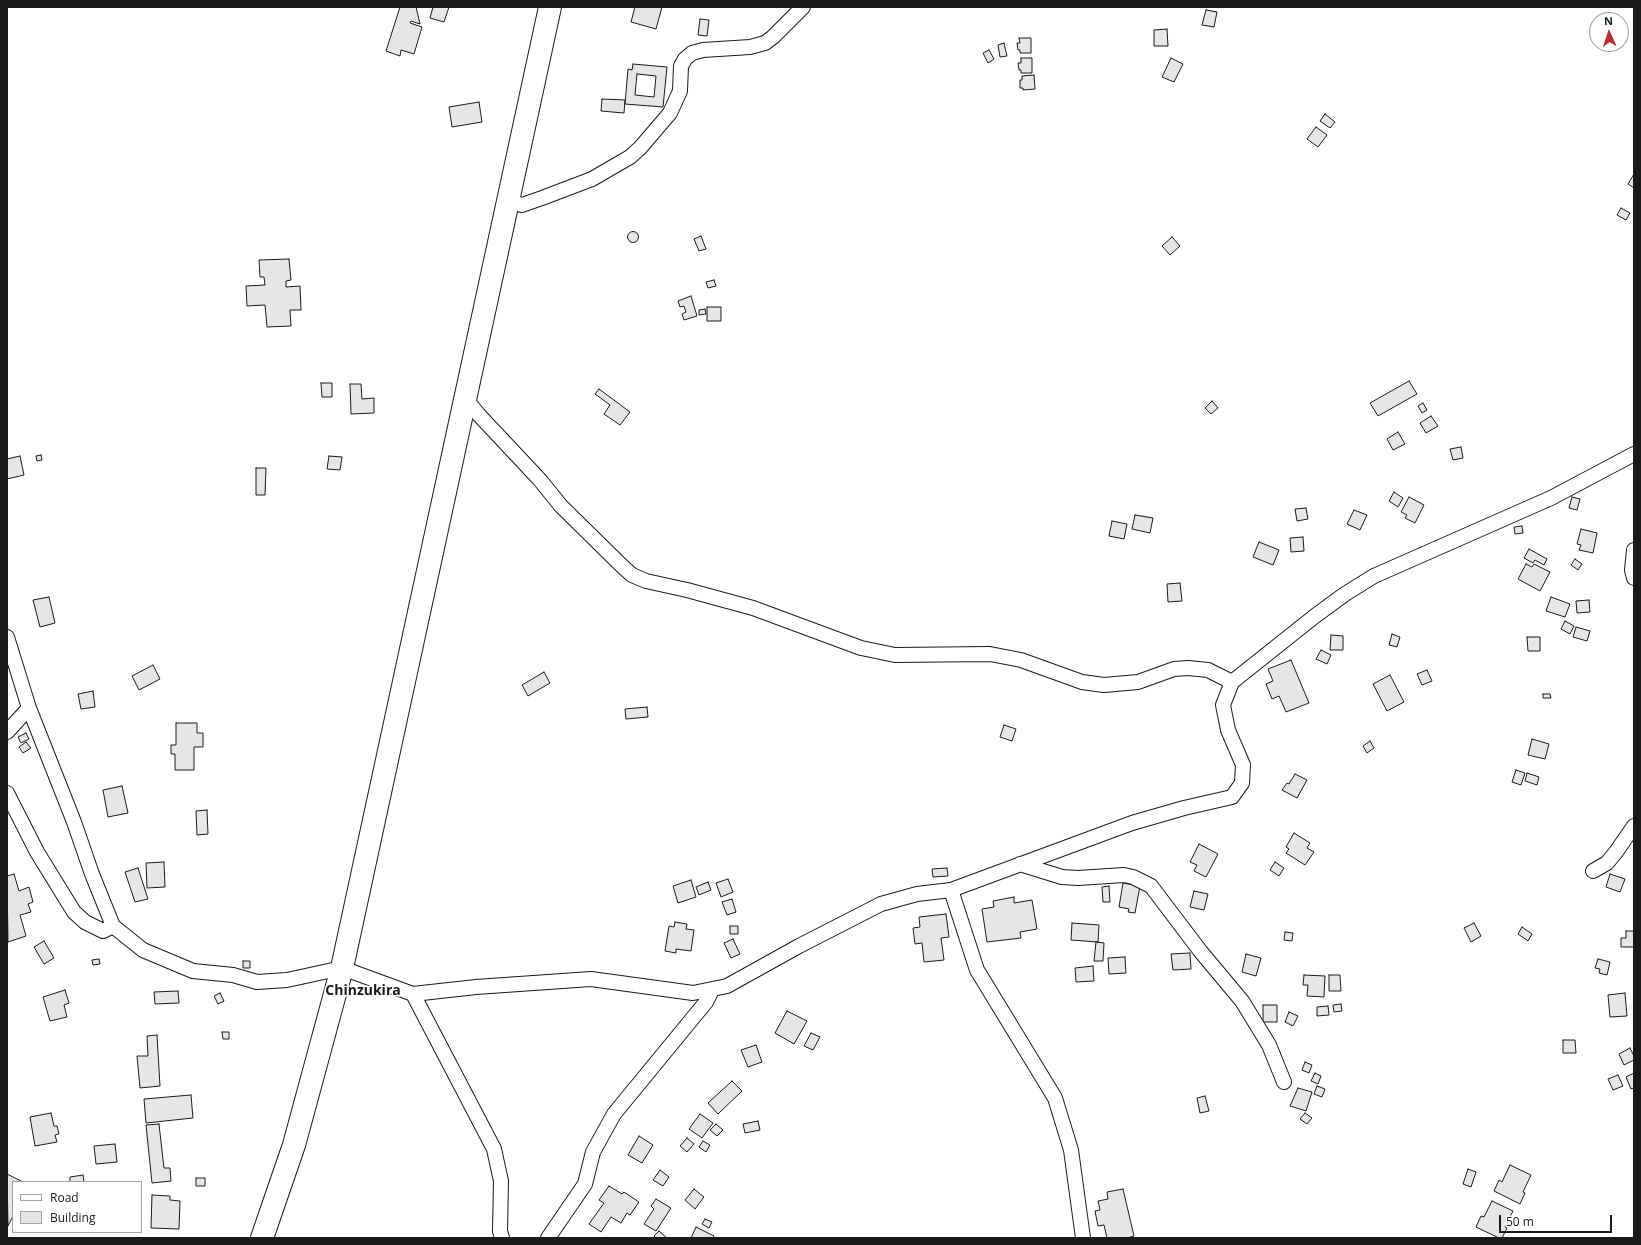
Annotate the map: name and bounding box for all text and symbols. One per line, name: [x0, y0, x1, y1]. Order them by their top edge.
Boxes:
north arrow: [1589, 12, 1629, 52]
text: N: [1604, 13, 1613, 28]
district label: Chinzukira: [325, 983, 401, 999]
legend: [12, 1181, 142, 1233]
text: Road: [50, 1189, 79, 1206]
scale bar: [1501, 1207, 1614, 1233]
text: Building: [50, 1209, 95, 1226]
text: 50 m: [1506, 1213, 1534, 1230]

